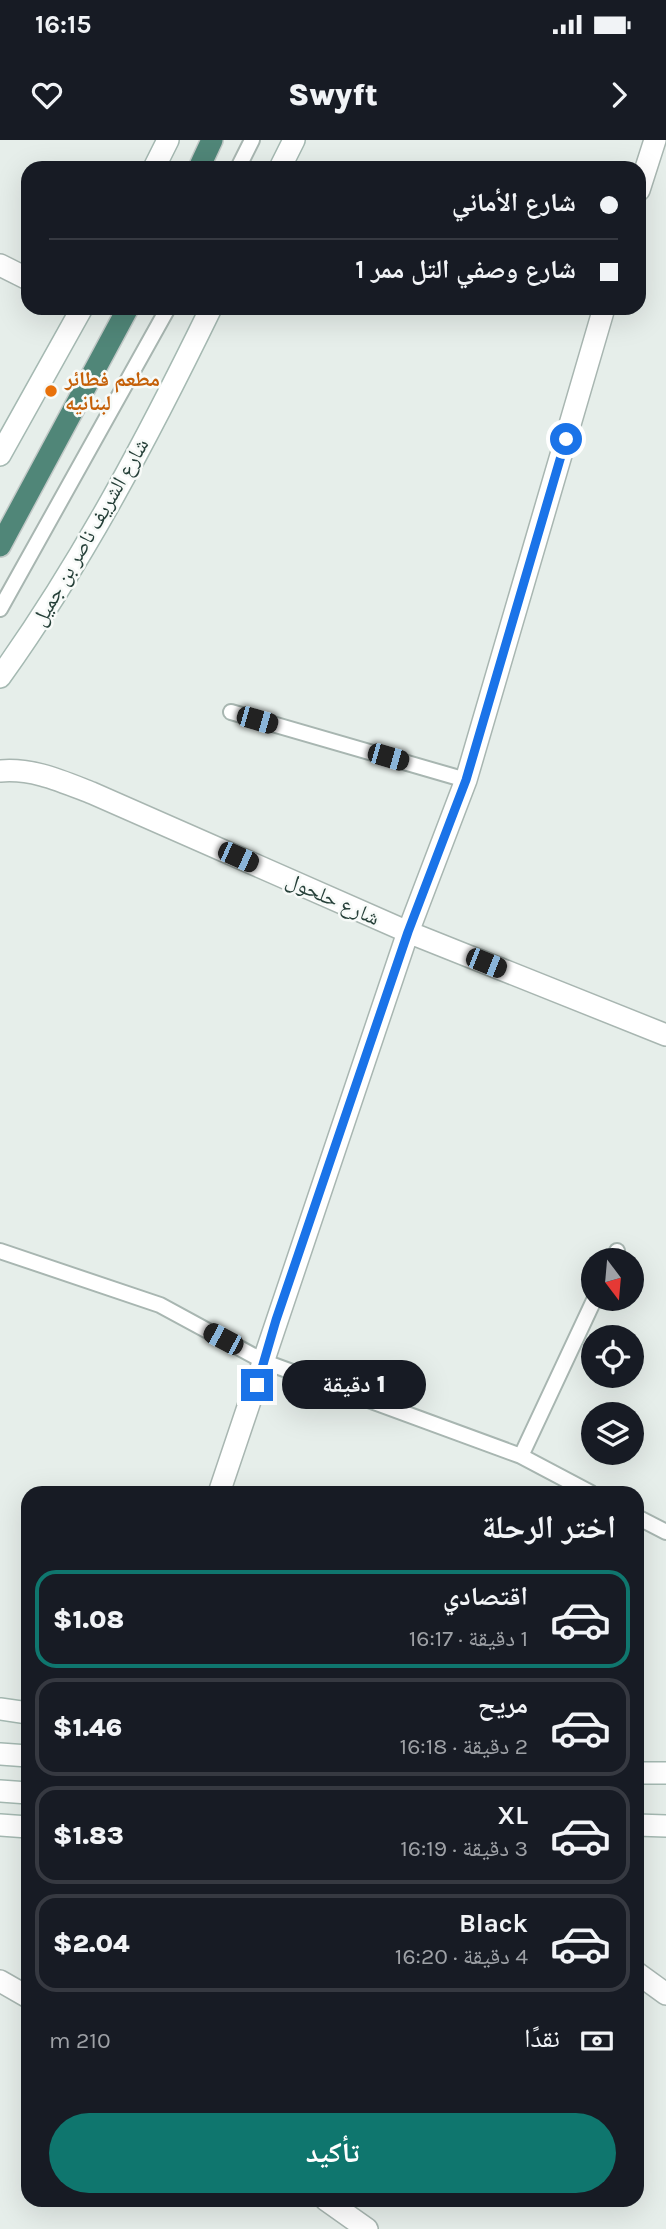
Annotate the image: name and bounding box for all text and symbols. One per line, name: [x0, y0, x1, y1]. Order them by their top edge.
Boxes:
text: 16:15: [35, 9, 91, 40]
icon: heart: [28, 76, 66, 114]
text: Swyft: [288, 76, 378, 113]
icon: forward: [600, 76, 638, 114]
text: شارع الأماني: [452, 187, 576, 218]
text: شارع وصفي التل ممر 1: [355, 254, 576, 285]
place label: مطعم فطائر لبنانيه: [64, 367, 160, 415]
marker: مطعم فطائر لبنانيه: [43, 383, 59, 399]
route start: [550, 423, 582, 455]
street label: شارع الشريف ناصر بن جميل: [27, 434, 154, 630]
car: [234, 704, 281, 736]
car: [365, 741, 412, 773]
car: [215, 839, 262, 875]
street label: شارع حلحول: [282, 868, 383, 931]
car: [463, 945, 510, 981]
north arrow: [581, 1248, 644, 1311]
map controls: [581, 1248, 644, 1465]
car: [200, 1320, 247, 1358]
button: locate: [581, 1325, 644, 1388]
callout: 1 دقيقة: [282, 1360, 425, 1410]
route end: [241, 1369, 273, 1401]
text: 1 دقيقة: [322, 1371, 386, 1398]
button: layers: [581, 1402, 644, 1465]
text: اختر الرحلة: [482, 1509, 616, 1546]
text: اقتصادي: [443, 1581, 528, 1612]
icon: car: [549, 1588, 612, 1651]
text: $1.08: [53, 1604, 124, 1635]
text: 1 دقيقة · 16:17: [409, 1625, 528, 1652]
text: مريح: [478, 1689, 528, 1720]
icon: car: [549, 1696, 612, 1759]
text: $1.46: [53, 1712, 122, 1743]
text: 2 دقيقة · 16:18: [400, 1733, 528, 1760]
text: XL: [497, 1800, 528, 1831]
icon: car: [549, 1804, 612, 1867]
text: $1.83: [53, 1820, 124, 1851]
text: 3 دقيقة · 16:19: [400, 1835, 528, 1862]
text: Black: [459, 1908, 528, 1939]
icon: car: [549, 1912, 612, 1975]
text: $2.04: [53, 1928, 130, 1959]
text: 4 دقيقة · 16:20: [395, 1943, 528, 1970]
icon: cash: [578, 2022, 616, 2060]
text: نقدًا: [524, 2023, 560, 2054]
text: 210 m: [49, 2027, 111, 2054]
button: تأكيد: [49, 2113, 616, 2193]

